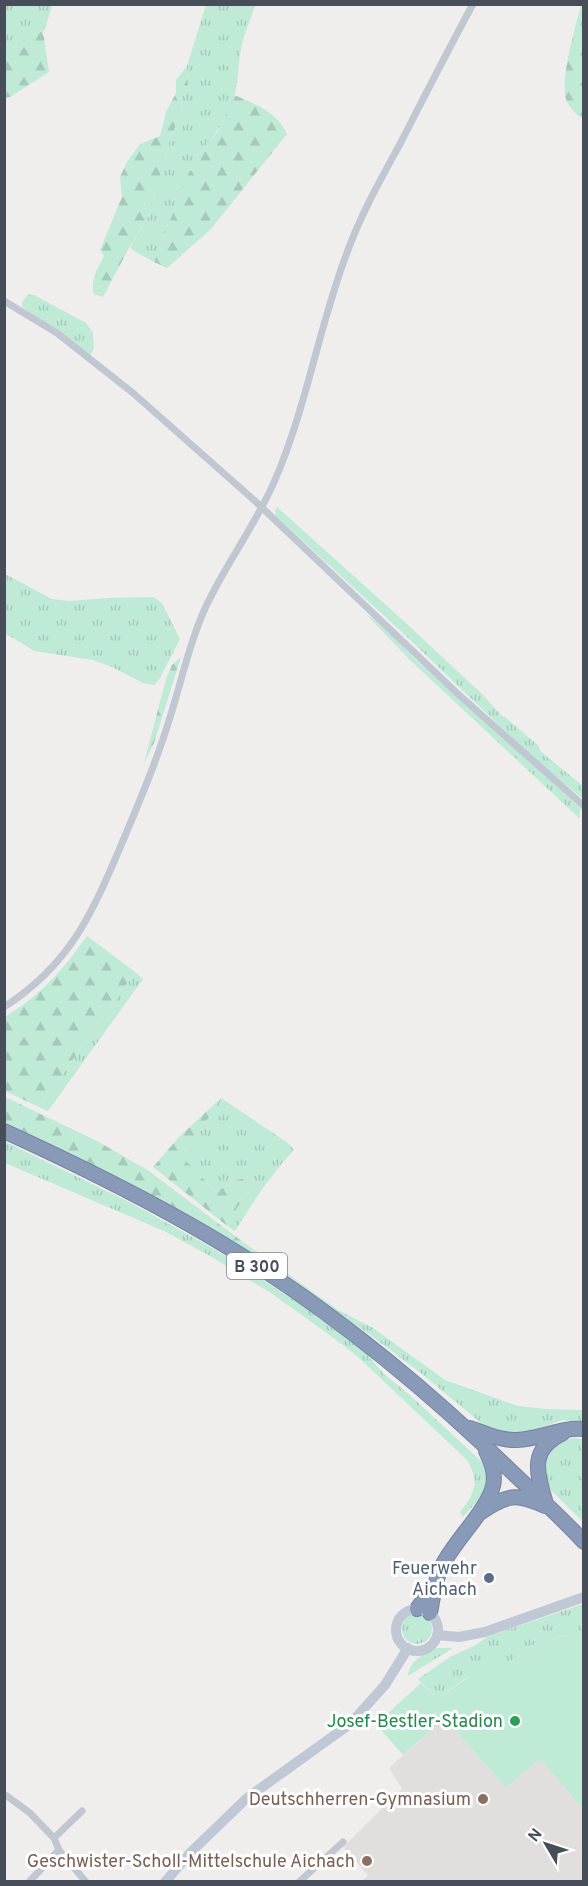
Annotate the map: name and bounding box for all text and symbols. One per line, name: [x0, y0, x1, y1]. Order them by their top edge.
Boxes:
road number: B 300: [227, 1253, 287, 1279]
place label: Feuerwehr Aichach: [392, 1558, 477, 1602]
marker: Feuerwehr Aichach: [482, 1571, 496, 1585]
place label: Josef-Bestler-Stadion: [327, 1711, 503, 1734]
marker: Josef-Bestler-Stadion: [508, 1714, 522, 1728]
place label: Deutschherren-Gymnasium: [249, 1789, 471, 1812]
marker: Deutschherren-Gymnasium: [476, 1792, 490, 1806]
north arrow: [516, 1814, 576, 1874]
text: N: [525, 1825, 547, 1847]
place label: Geschwister-Scholl-Mittelschule Aichach: [27, 1851, 355, 1874]
marker: Geschwister-Scholl-Mittelschule Aichach: [360, 1854, 374, 1868]

